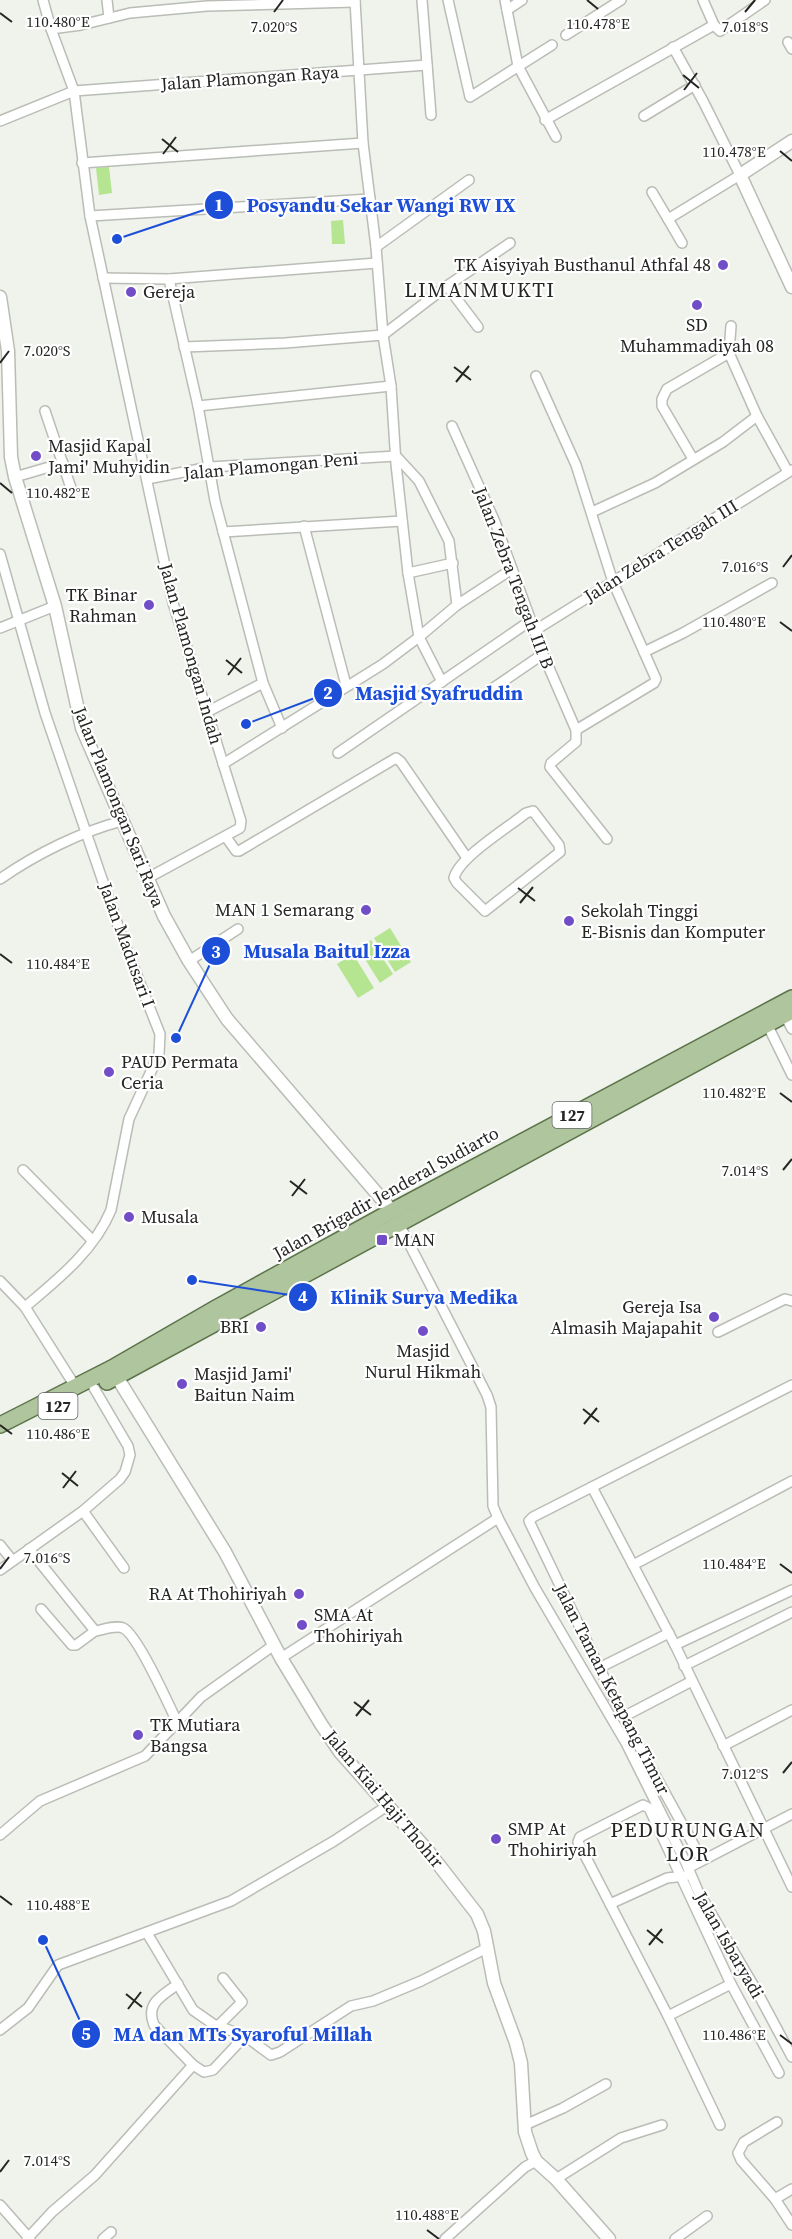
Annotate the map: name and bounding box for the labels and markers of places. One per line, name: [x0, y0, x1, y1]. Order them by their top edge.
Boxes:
callout: Posyandu Sekar Wangi RW IX: [204, 186, 528, 224]
place label: TK Aisyiyah Busthanul Athfal 48: [454, 252, 711, 277]
marker: TK Aisyiyah Busthanul Athfal 48: [716, 258, 730, 272]
place label: Gereja: [143, 279, 196, 304]
marker: Gereja: [124, 285, 138, 299]
marker: SD Muhammadiyah 08: [690, 298, 704, 312]
place label: SD Muhammadiyah 08: [620, 312, 774, 358]
place label: Masjid Kapal Jami' Muhyidin: [47, 433, 170, 479]
marker: Masjid Kapal Jami' Muhyidin: [29, 449, 43, 463]
place label: TK Binar Rahman: [66, 582, 137, 628]
marker: TK Binar Rahman: [142, 598, 156, 612]
callout: Masjid Syafruddin: [313, 674, 535, 712]
place label: MAN 1 Semarang: [215, 897, 354, 922]
place label: Sekolah Tinggi E-Bisnis dan Komputer: [581, 898, 766, 944]
marker: MAN 1 Semarang: [359, 903, 373, 917]
marker: Sekolah Tinggi E-Bisnis dan Komputer: [562, 914, 576, 928]
callout: Musala Baitul Izza: [201, 932, 422, 970]
place label: PAUD Permata Ceria: [121, 1049, 239, 1095]
marker: PAUD Permata Ceria: [102, 1065, 116, 1079]
place label: Musala: [141, 1204, 200, 1229]
marker: Musala: [122, 1210, 136, 1224]
place label: MAN: [394, 1227, 435, 1252]
marker: MAN: [375, 1233, 389, 1247]
callout: Klinik Surya Medika: [288, 1278, 529, 1316]
place label: Gereja Isa Almasih Majapahit: [551, 1294, 703, 1340]
marker: Gereja Isa Almasih Majapahit: [707, 1310, 721, 1324]
place label: BRI: [220, 1314, 249, 1339]
marker: BRI: [254, 1320, 268, 1334]
marker: Masjid Nurul Hikmah: [416, 1324, 430, 1338]
place label: Masjid Nurul Hikmah: [365, 1338, 481, 1384]
place label: Masjid Jami' Baitun Naim: [194, 1361, 295, 1407]
marker: Masjid Jami' Baitun Naim: [175, 1377, 189, 1391]
place label: RA At Thohiriyah: [148, 1581, 287, 1606]
marker: RA At Thohiriyah: [292, 1587, 306, 1601]
place label: SMA At Thohiriyah: [314, 1602, 403, 1648]
marker: SMA At Thohiriyah: [295, 1618, 309, 1632]
place label: TK Mutiara Bangsa: [150, 1712, 241, 1758]
marker: TK Mutiara Bangsa: [131, 1728, 145, 1742]
place label: SMP At Thohiriyah: [508, 1816, 597, 1862]
marker: SMP At Thohiriyah: [489, 1832, 503, 1846]
callout: MA dan MTs Syaroful Millah: [71, 2015, 384, 2053]

